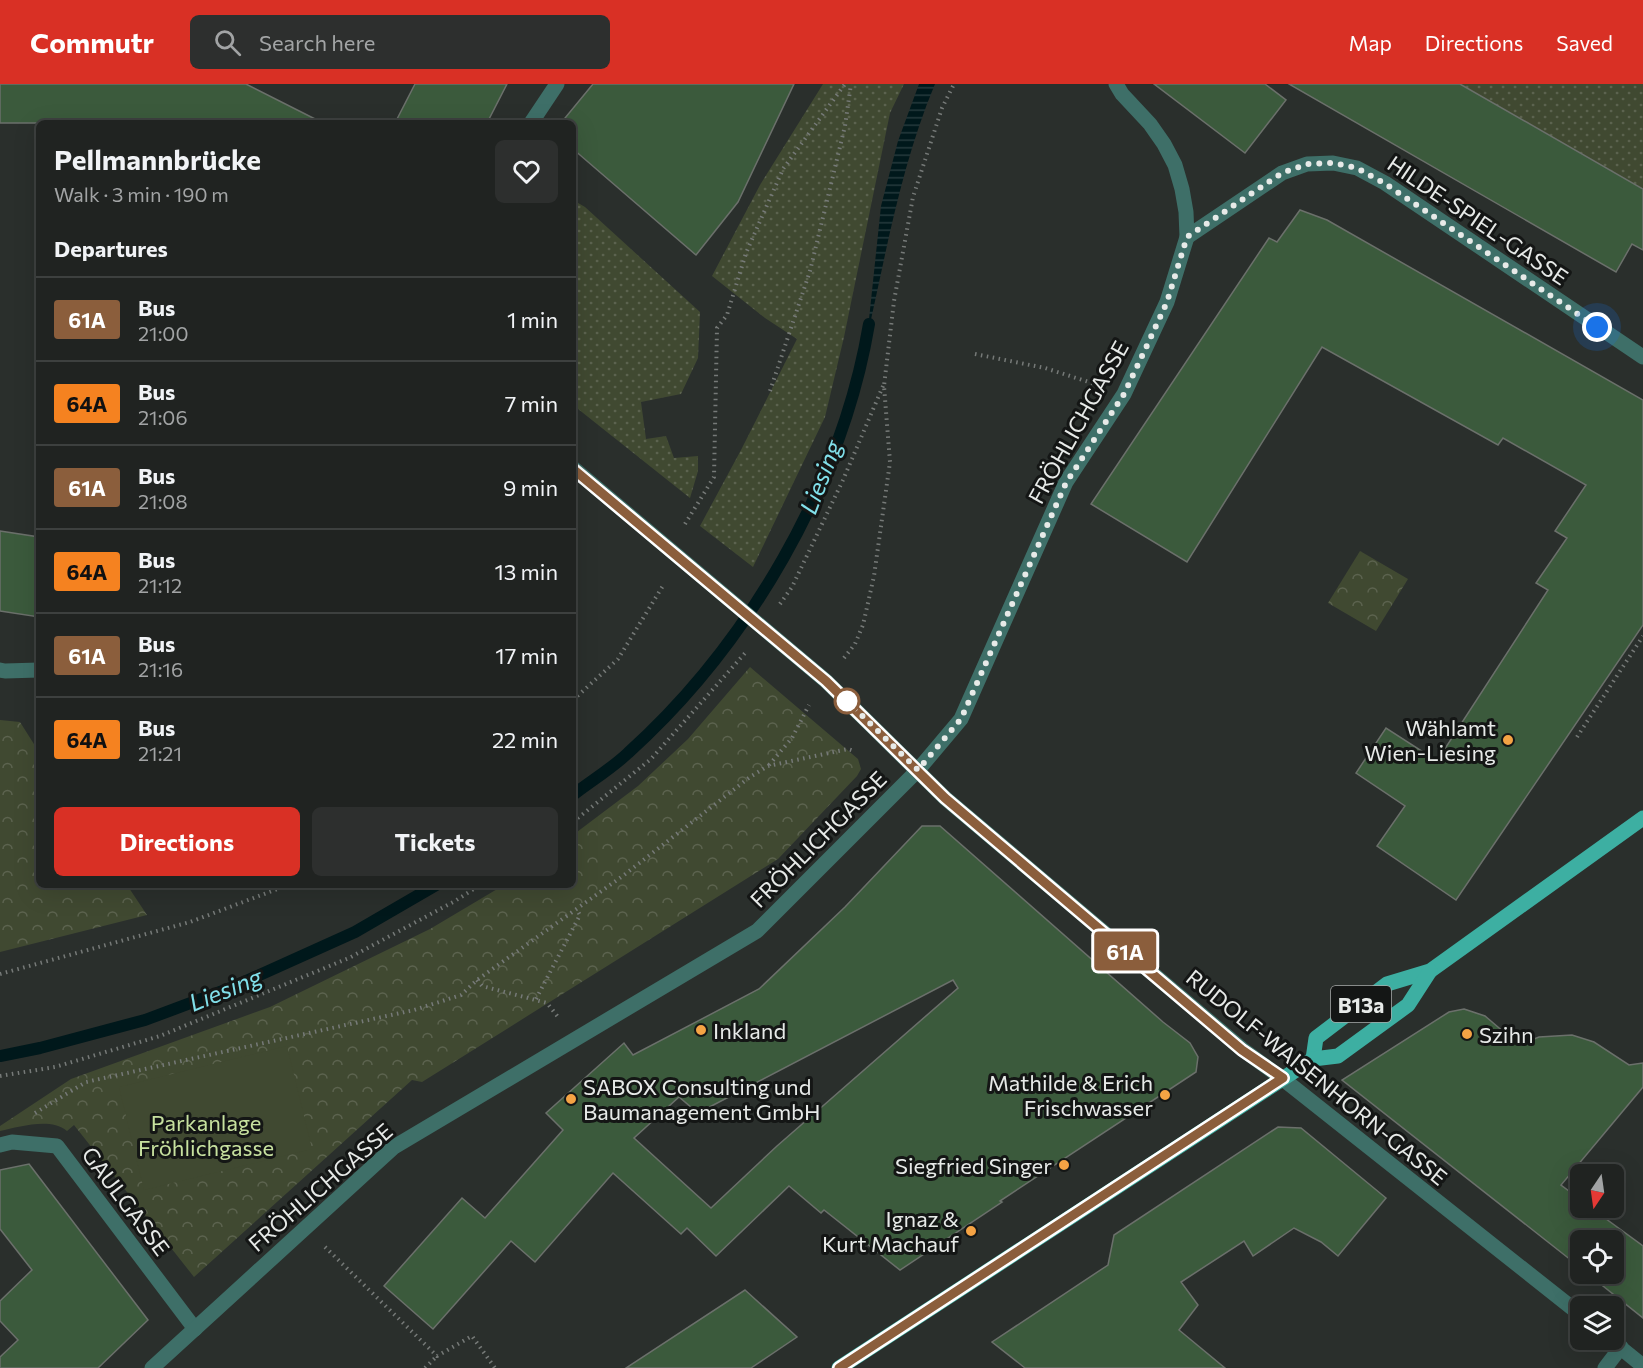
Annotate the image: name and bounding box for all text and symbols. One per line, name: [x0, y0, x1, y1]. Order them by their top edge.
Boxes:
search box: [190, 15, 610, 69]
text: Commutr: [30, 25, 154, 59]
icon: search: [211, 26, 244, 59]
text: Search here: [259, 29, 375, 56]
text: Map: [1349, 30, 1392, 55]
text: Directions: [1425, 30, 1523, 55]
text: Saved: [1556, 30, 1613, 55]
button: heart: [495, 140, 558, 203]
text: Pellmannbrücke: [54, 142, 261, 176]
street label: HILDE-SPIEL-GASSE: [1383, 150, 1573, 290]
text: Walk · 3 min · 190 m: [54, 182, 229, 206]
text: Departures: [54, 235, 168, 262]
text: Bus: [138, 294, 175, 321]
text: 1 min: [507, 306, 558, 333]
text: 61A: [68, 307, 106, 332]
your location: [1582, 312, 1612, 342]
text: 21:00: [138, 321, 188, 345]
street label: FRÖHLICHGASSE: [1022, 336, 1134, 508]
text: Bus: [138, 378, 175, 405]
text: 7 min: [505, 390, 558, 417]
text: 64A: [67, 391, 107, 416]
text: 21:06: [138, 405, 188, 429]
water label: Liesing: [793, 435, 848, 518]
text: Bus: [138, 462, 175, 489]
text: 9 min: [503, 474, 558, 501]
text: 61A: [68, 475, 106, 500]
text: 21:08: [138, 489, 188, 513]
text: Bus: [138, 546, 175, 573]
text: 13 min: [494, 558, 558, 585]
text: 64A: [67, 559, 107, 584]
text: 21:12: [138, 573, 182, 597]
text: Bus: [138, 630, 175, 657]
text: 17 min: [495, 642, 558, 669]
text: 61A: [68, 643, 106, 668]
text: 21:16: [138, 657, 183, 681]
unlabelled marker: [834, 688, 860, 714]
text: Bus: [138, 714, 175, 741]
place label: Wählamt Wien-Liesing: [1364, 714, 1496, 766]
text: 22 min: [492, 726, 558, 753]
text: 64A: [67, 727, 107, 752]
marker: Wählamt Wien-Liesing: [1501, 733, 1515, 747]
text: 21:21: [138, 741, 182, 765]
street label: FRÖHLICHGASSE: [744, 765, 892, 913]
button: Directions: [54, 807, 300, 876]
button: Tickets: [312, 807, 558, 876]
line badge: 61A: [1090, 932, 1160, 970]
text: 61A: [1106, 939, 1144, 964]
water label: Liesing: [184, 961, 267, 1017]
street label: RUDOLF-WAISENHORN-GASSE: [1181, 963, 1453, 1191]
road number: B13a: [1331, 986, 1391, 1022]
place label: Inkland: [713, 1017, 786, 1044]
place label: Szihn: [1479, 1021, 1534, 1048]
marker: Inkland: [694, 1023, 708, 1037]
marker: Szihn: [1460, 1027, 1474, 1041]
place label: Mathilde & Erich Frischwasser: [988, 1069, 1153, 1121]
place label: SABOX Consulting und Baumanagement GmbH: [583, 1073, 821, 1125]
marker: Mathilde & Erich Frischwasser: [1158, 1088, 1172, 1102]
marker: SABOX Consulting und Baumanagement GmbH: [564, 1092, 578, 1106]
park label: Parkanlage Fröhlichgasse: [138, 1109, 274, 1161]
street label: FRÖHLICHGASSE: [242, 1117, 398, 1257]
street label: GAULGASSE: [76, 1141, 176, 1261]
place label: Siegfried Singer: [895, 1152, 1052, 1179]
marker: Siegfried Singer: [1057, 1158, 1071, 1172]
north arrow: [1570, 1164, 1624, 1218]
map controls: [1570, 1164, 1624, 1350]
place label: Ignaz & Kurt Machauf: [822, 1205, 959, 1257]
marker: Ignaz & Kurt Machauf: [964, 1224, 978, 1238]
button: locate: [1570, 1230, 1624, 1284]
button: layers: [1570, 1296, 1624, 1350]

